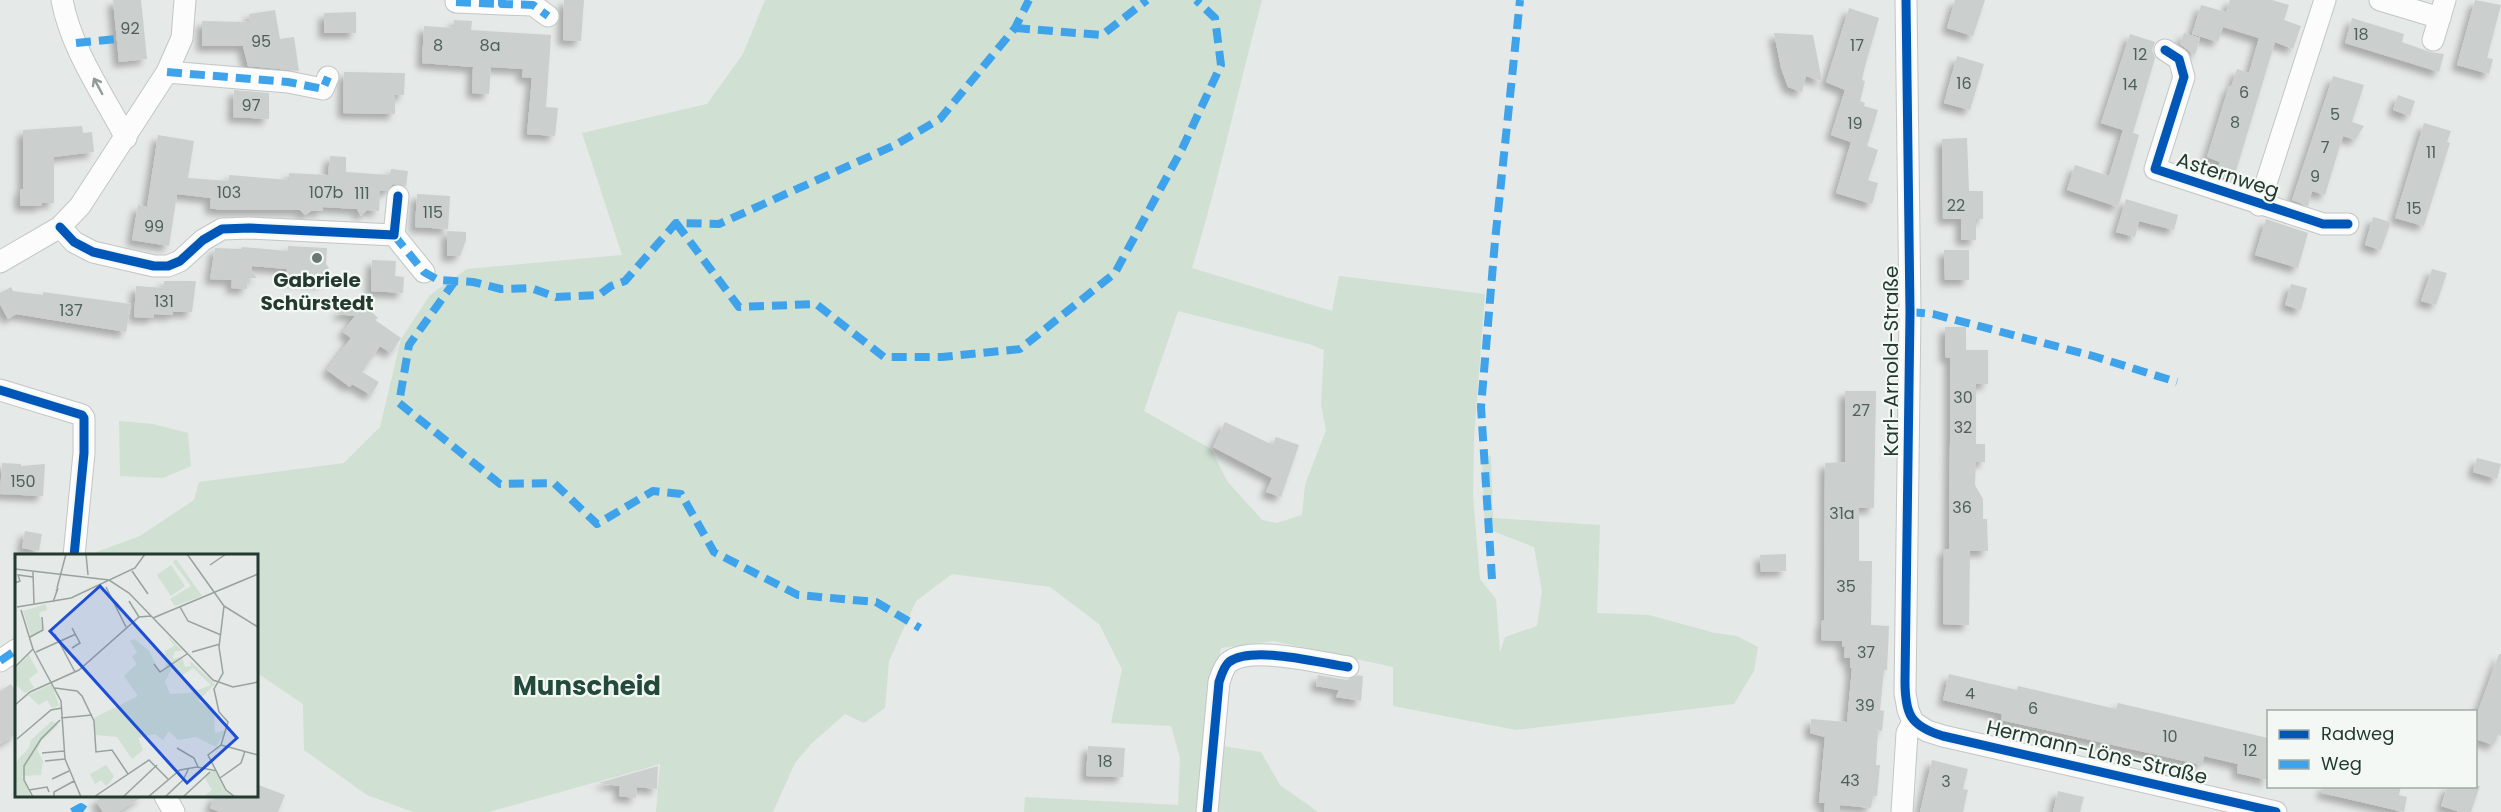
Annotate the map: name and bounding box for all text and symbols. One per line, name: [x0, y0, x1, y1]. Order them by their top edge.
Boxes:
house number: 92: [120, 17, 140, 40]
house number: 18: [2353, 23, 2369, 46]
house number: 95: [251, 30, 271, 53]
house number: 8: [433, 34, 443, 57]
house number: 8a: [480, 34, 500, 57]
house number: 17: [1850, 34, 1864, 57]
house number: 12: [2133, 43, 2147, 66]
house number: 16: [1956, 72, 1972, 95]
house number: 14: [2122, 73, 2138, 96]
one-way arrow: [92, 78, 104, 95]
house number: 6: [2239, 81, 2249, 104]
house number: 97: [242, 94, 261, 117]
house number: 5: [2330, 103, 2340, 126]
house number: 8: [2230, 111, 2240, 134]
house number: 19: [1847, 112, 1863, 135]
house number: 7: [2321, 136, 2330, 159]
house number: 11: [2426, 141, 2436, 164]
street label: Asternweg: [2173, 145, 2283, 205]
house number: 9: [2310, 165, 2320, 188]
house number: 103: [217, 181, 241, 204]
house number: 107b: [309, 181, 344, 204]
house number: 111: [354, 182, 370, 205]
house number: 22: [1947, 194, 1965, 217]
house number: 15: [2406, 197, 2422, 220]
house number: 115: [423, 201, 443, 224]
house number: 99: [144, 215, 164, 238]
marker: Gabriele Schürstedt: [310, 251, 324, 265]
place label: Gabriele Schürstedt: [260, 266, 374, 317]
street label: Karl-Arnold-Straße: [1877, 266, 1905, 456]
house number: 131: [154, 290, 174, 313]
house number: 137: [59, 299, 83, 322]
house number: 30: [1953, 386, 1973, 409]
house number: 27: [1852, 399, 1870, 422]
house number: 32: [1954, 416, 1972, 439]
house number: 150: [10, 470, 36, 493]
house number: 36: [1952, 496, 1972, 519]
house number: 31a: [1829, 502, 1855, 525]
inset map: [15, 554, 258, 797]
house number: 35: [1836, 575, 1856, 598]
house number: 37: [1857, 641, 1875, 664]
district label: Munscheid: [513, 668, 661, 704]
house number: 4: [1965, 682, 1975, 705]
house number: 39: [1855, 694, 1875, 717]
house number: 6: [2028, 697, 2038, 720]
legend: [2267, 710, 2477, 788]
street label: Hermann-Löns-Straße: [1984, 713, 2210, 791]
text: Radweg: [2321, 721, 2394, 746]
house number: 10: [2162, 725, 2178, 748]
house number: 12: [2243, 739, 2257, 762]
house number: 18: [1097, 750, 1113, 773]
text: Weg: [2321, 751, 2362, 776]
house number: 43: [1840, 769, 1860, 792]
house number: 3: [1941, 770, 1951, 793]

